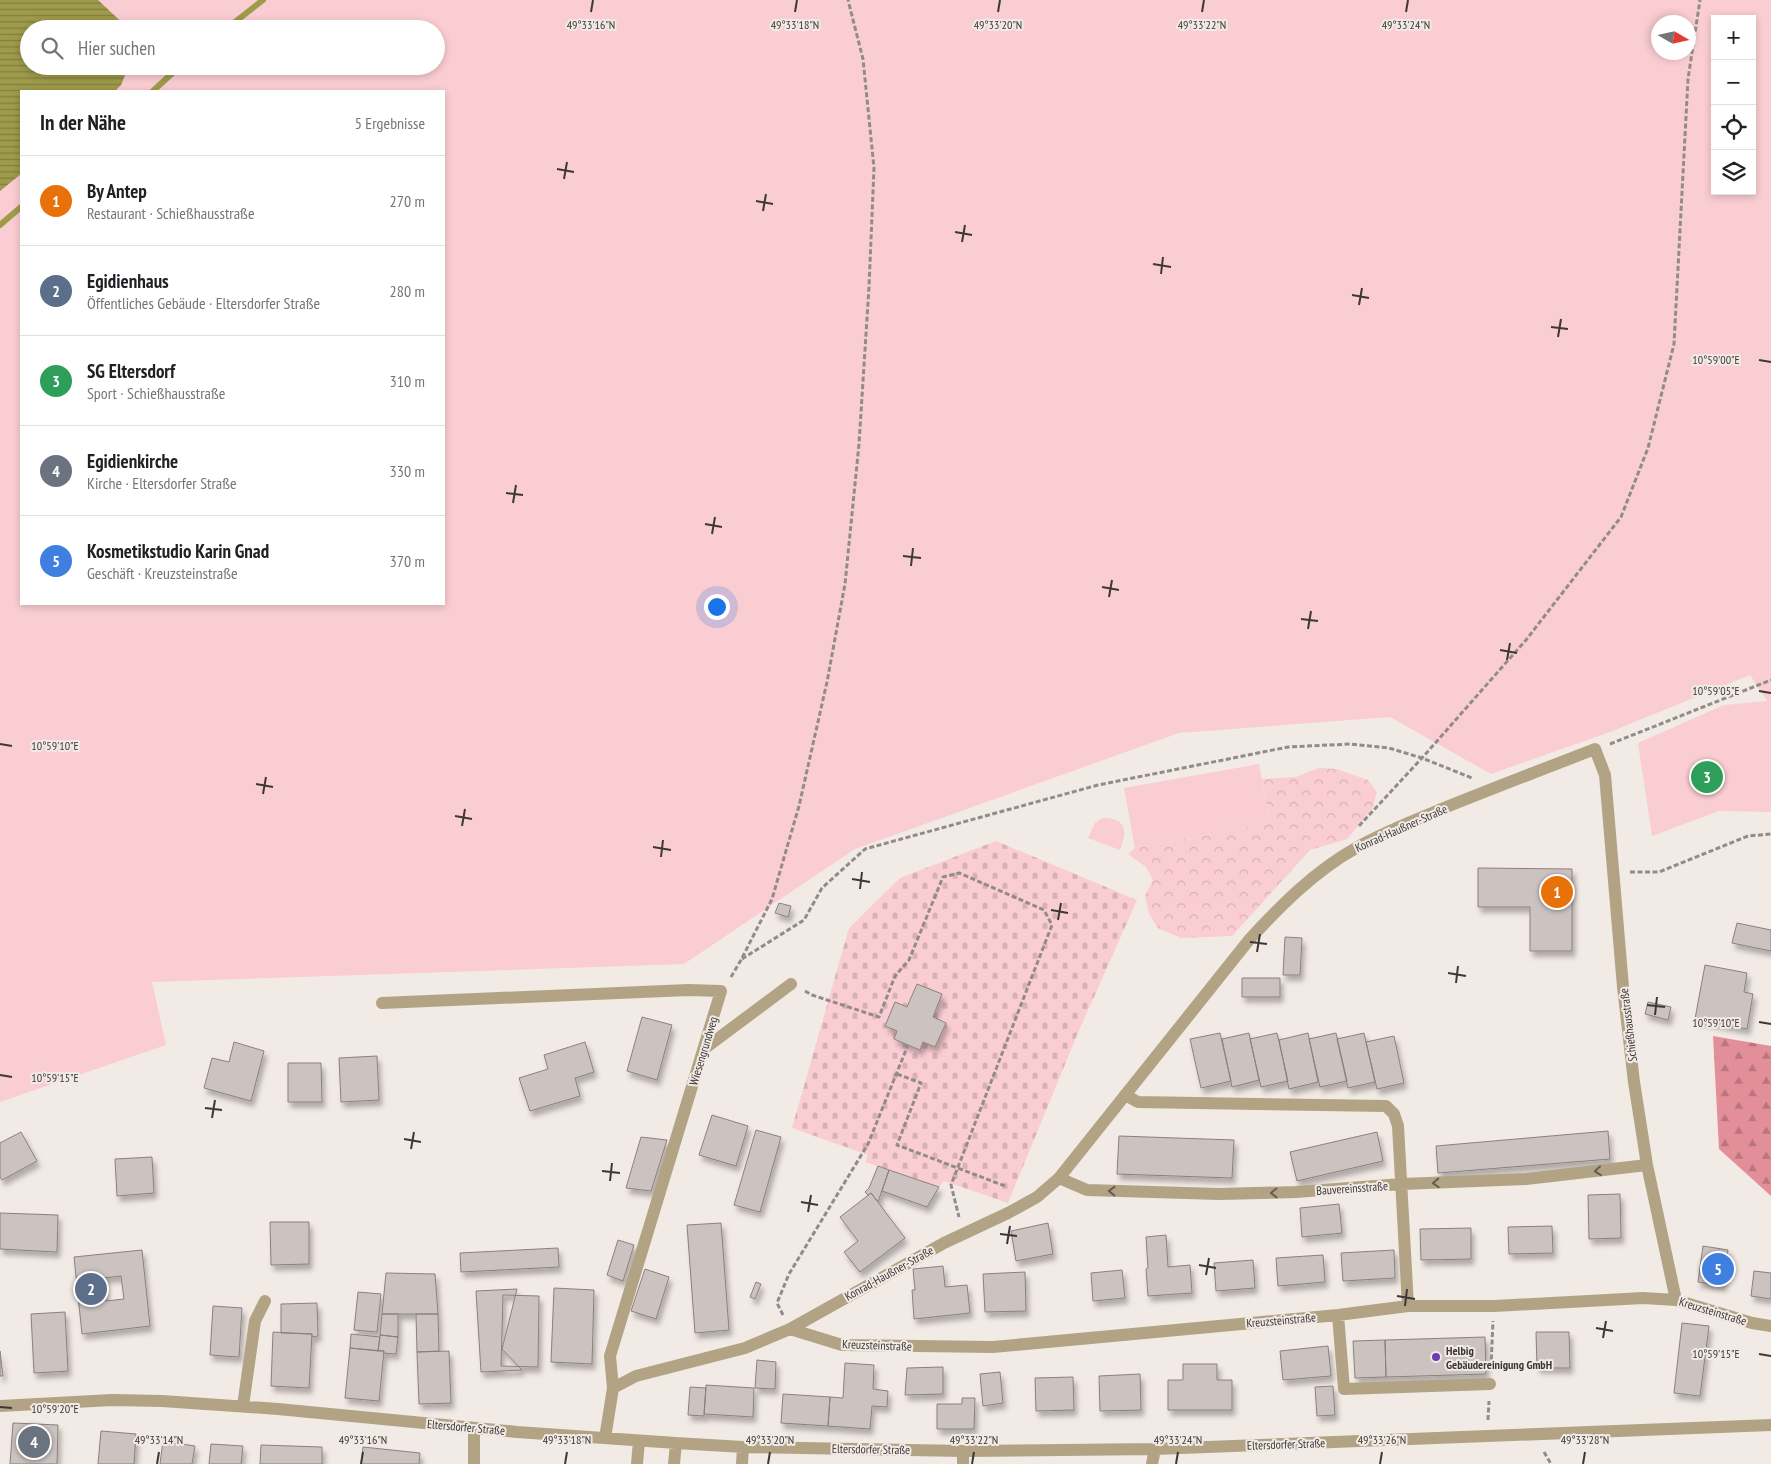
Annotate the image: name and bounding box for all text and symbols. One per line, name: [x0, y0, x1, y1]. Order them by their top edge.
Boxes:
north arrow: [1651, 15, 1696, 60]
map controls: [1711, 15, 1756, 195]
button: +: [1711, 15, 1756, 60]
text: 49°33'16"N: [567, 17, 615, 32]
text: 49°33'18"N: [771, 17, 819, 32]
text: 49°33'20"N: [974, 17, 1022, 32]
text: 49°33'22"N: [1178, 17, 1226, 32]
text: 49°33'24"N: [1382, 17, 1430, 32]
search box: [20, 20, 445, 75]
icon: search: [38, 34, 66, 62]
text: Hier suchen: [78, 36, 155, 60]
button: −: [1711, 60, 1756, 105]
button: locate: [1711, 105, 1756, 150]
text: In der Nähe: [40, 109, 126, 136]
text: 5 Ergebnisse: [355, 113, 425, 133]
button: layers: [1711, 150, 1756, 195]
text: By Antep: [87, 179, 147, 203]
text: 1: [52, 191, 60, 211]
text: 270 m: [390, 191, 425, 211]
text: Restaurant · Schießhausstraße: [87, 203, 255, 223]
text: Egidienhaus: [87, 269, 169, 293]
text: 2: [52, 281, 60, 301]
text: 280 m: [390, 281, 425, 301]
text: Öffentliches Gebäude · Eltersdorfer Straße: [87, 293, 320, 313]
text: 10°59'00"E: [1692, 352, 1740, 367]
text: SG Eltersdorf: [87, 359, 175, 383]
text: 3: [52, 371, 60, 391]
text: 310 m: [390, 371, 425, 391]
text: Sport · Schießhausstraße: [87, 383, 225, 403]
text: Egidienkirche: [87, 449, 178, 473]
text: 4: [52, 461, 60, 481]
text: 330 m: [390, 461, 425, 481]
text: Kirche · Eltersdorfer Straße: [87, 473, 237, 493]
text: Kosmetikstudio Karin Gnad: [87, 539, 269, 563]
text: 5: [52, 551, 60, 571]
text: 370 m: [390, 551, 425, 571]
text: Geschäft · Kreuzsteinstraße: [87, 563, 238, 583]
your location: [704, 594, 730, 620]
text: 10°59'05"E: [1692, 683, 1740, 698]
text: 10°59'10"E: [31, 738, 79, 753]
pin: 3: [1691, 758, 1723, 796]
street label: Konrad-Haußner-Straße: [1353, 801, 1449, 855]
pin: 1: [1541, 873, 1573, 911]
street label: Schießhausstraße: [1616, 987, 1640, 1062]
street label: Wiesengrundweg: [685, 1015, 721, 1087]
text: 10°59'10"E: [1692, 1015, 1740, 1030]
text: 10°59'15"E: [31, 1070, 79, 1085]
one-way arrow: [1594, 1165, 1602, 1176]
one-way arrow: [1432, 1177, 1440, 1188]
street label: Bauvereinsstraße: [1316, 1178, 1388, 1198]
one-way arrow: [1107, 1185, 1115, 1196]
one-way arrow: [1270, 1188, 1278, 1198]
street label: Konrad-Haußner-Straße: [842, 1242, 936, 1304]
pin: 5: [1702, 1250, 1734, 1288]
pin: 2: [75, 1270, 107, 1308]
street label: Kreuzsteinstraße: [1677, 1294, 1749, 1328]
street label: Kreuzsteinstraße: [1246, 1309, 1316, 1331]
street label: Kreuzsteinstraße: [842, 1336, 912, 1354]
place label: Helbig Gebäudereinigung GmbH: [1446, 1343, 1552, 1372]
text: 10°59'15"E: [1692, 1346, 1740, 1361]
marker: Helbig Gebäudereinigung GmbH: [1430, 1351, 1442, 1363]
text: 10°59'20"E: [31, 1401, 79, 1416]
street label: Eltersdorfer Straße: [426, 1416, 506, 1438]
pin: 4: [18, 1423, 50, 1461]
text: 49°33'14"N: [135, 1432, 183, 1447]
text: 49°33'16"N: [339, 1432, 387, 1447]
text: 49°33'18"N: [543, 1432, 591, 1447]
text: 49°33'20"N: [746, 1432, 794, 1447]
text: 49°33'22"N: [950, 1432, 998, 1447]
text: 49°33'24"N: [1154, 1432, 1202, 1447]
text: 49°33'26"N: [1358, 1432, 1406, 1447]
text: 49°33'28"N: [1561, 1432, 1609, 1447]
street label: Eltersdorfer Straße: [1247, 1435, 1325, 1453]
street label: Eltersdorfer Straße: [832, 1441, 910, 1457]

